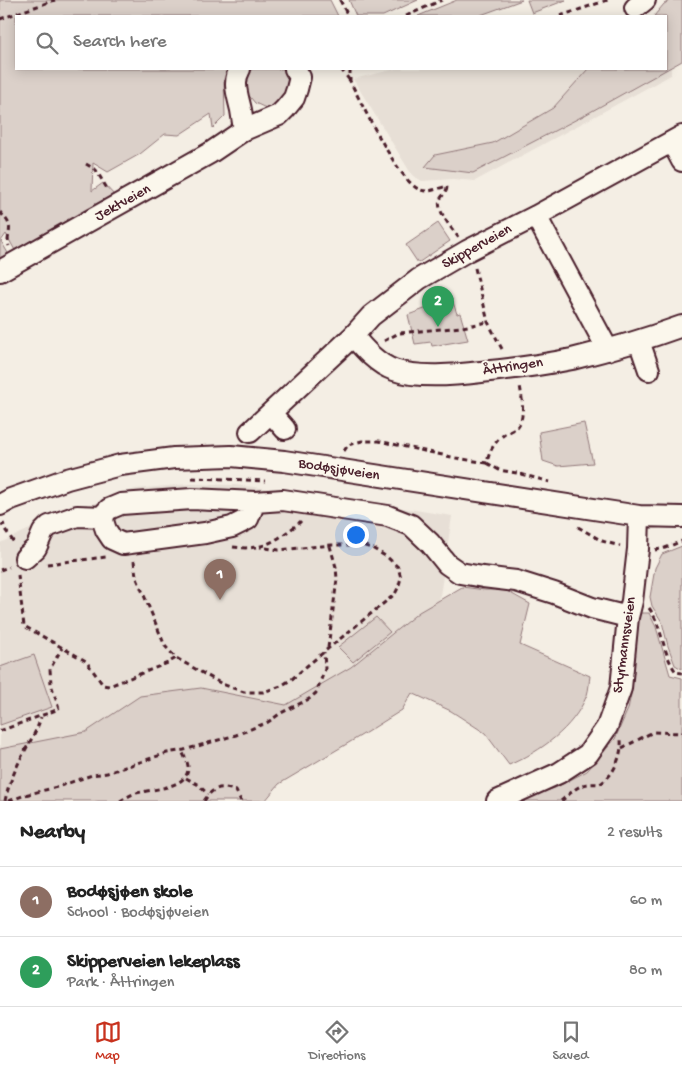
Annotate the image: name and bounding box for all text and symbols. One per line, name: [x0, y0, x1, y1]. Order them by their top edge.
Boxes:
search box: [15, 15, 667, 70]
icon: search: [33, 29, 61, 57]
text: Search here: [73, 31, 167, 54]
street label: Jektveien: [92, 180, 154, 226]
street label: Skipperveien: [439, 220, 515, 274]
pin: 2: [422, 286, 454, 327]
street label: Åttringen: [482, 354, 544, 380]
street label: Bodøsjøveien: [296, 455, 381, 485]
your location: [343, 522, 369, 548]
pin: 1: [204, 559, 236, 600]
street label: Styrmannsveien: [609, 596, 641, 694]
text: Nearby: [20, 821, 85, 846]
text: 2 results: [607, 824, 662, 843]
text: Bodøsjøen skole: [67, 881, 193, 904]
text: 1: [33, 892, 39, 911]
text: 60 m: [630, 892, 662, 911]
text: School · Bodøsjøveien: [67, 904, 209, 923]
text: Skipperveien lekeplass: [67, 951, 240, 974]
text: 2: [32, 962, 40, 981]
text: 80 m: [629, 962, 662, 981]
text: Park · Åttringen: [67, 974, 174, 993]
tab: Map: [94, 1018, 122, 1065]
tab: Directions: [309, 1018, 366, 1065]
tab: Saved: [553, 1018, 588, 1065]

